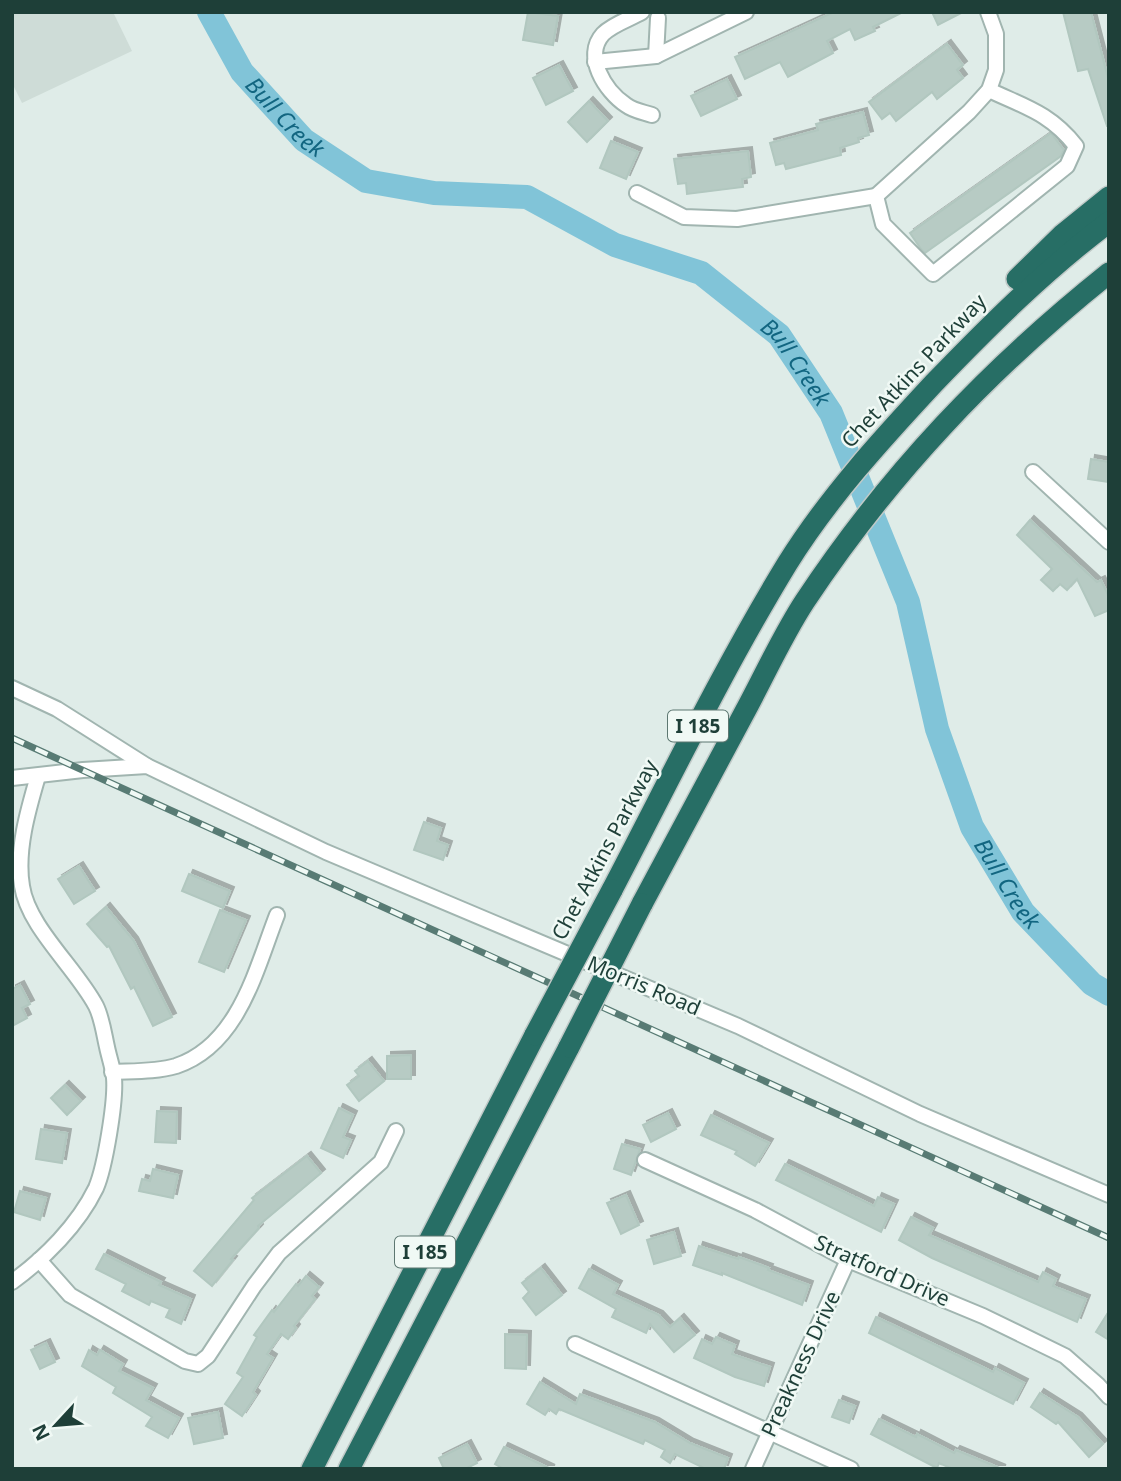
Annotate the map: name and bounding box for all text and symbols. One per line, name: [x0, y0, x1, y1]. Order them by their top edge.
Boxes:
water label: Bull Creek: [239, 69, 332, 165]
street label: Chet Atkins Parkway: [835, 287, 992, 453]
water label: Bull Creek: [755, 310, 840, 413]
road number: I 185: [668, 710, 728, 741]
street label: Chet Atkins Parkway: [545, 754, 664, 945]
water label: Bull Creek: [967, 832, 1049, 937]
street label: Morris Road: [583, 949, 705, 1022]
street label: Stratford Drive: [810, 1228, 954, 1312]
road number: I 185: [395, 1236, 455, 1268]
street label: Preakness Drive: [754, 1286, 846, 1441]
north arrow: [21, 1390, 91, 1460]
text: N: [26, 1420, 56, 1445]

